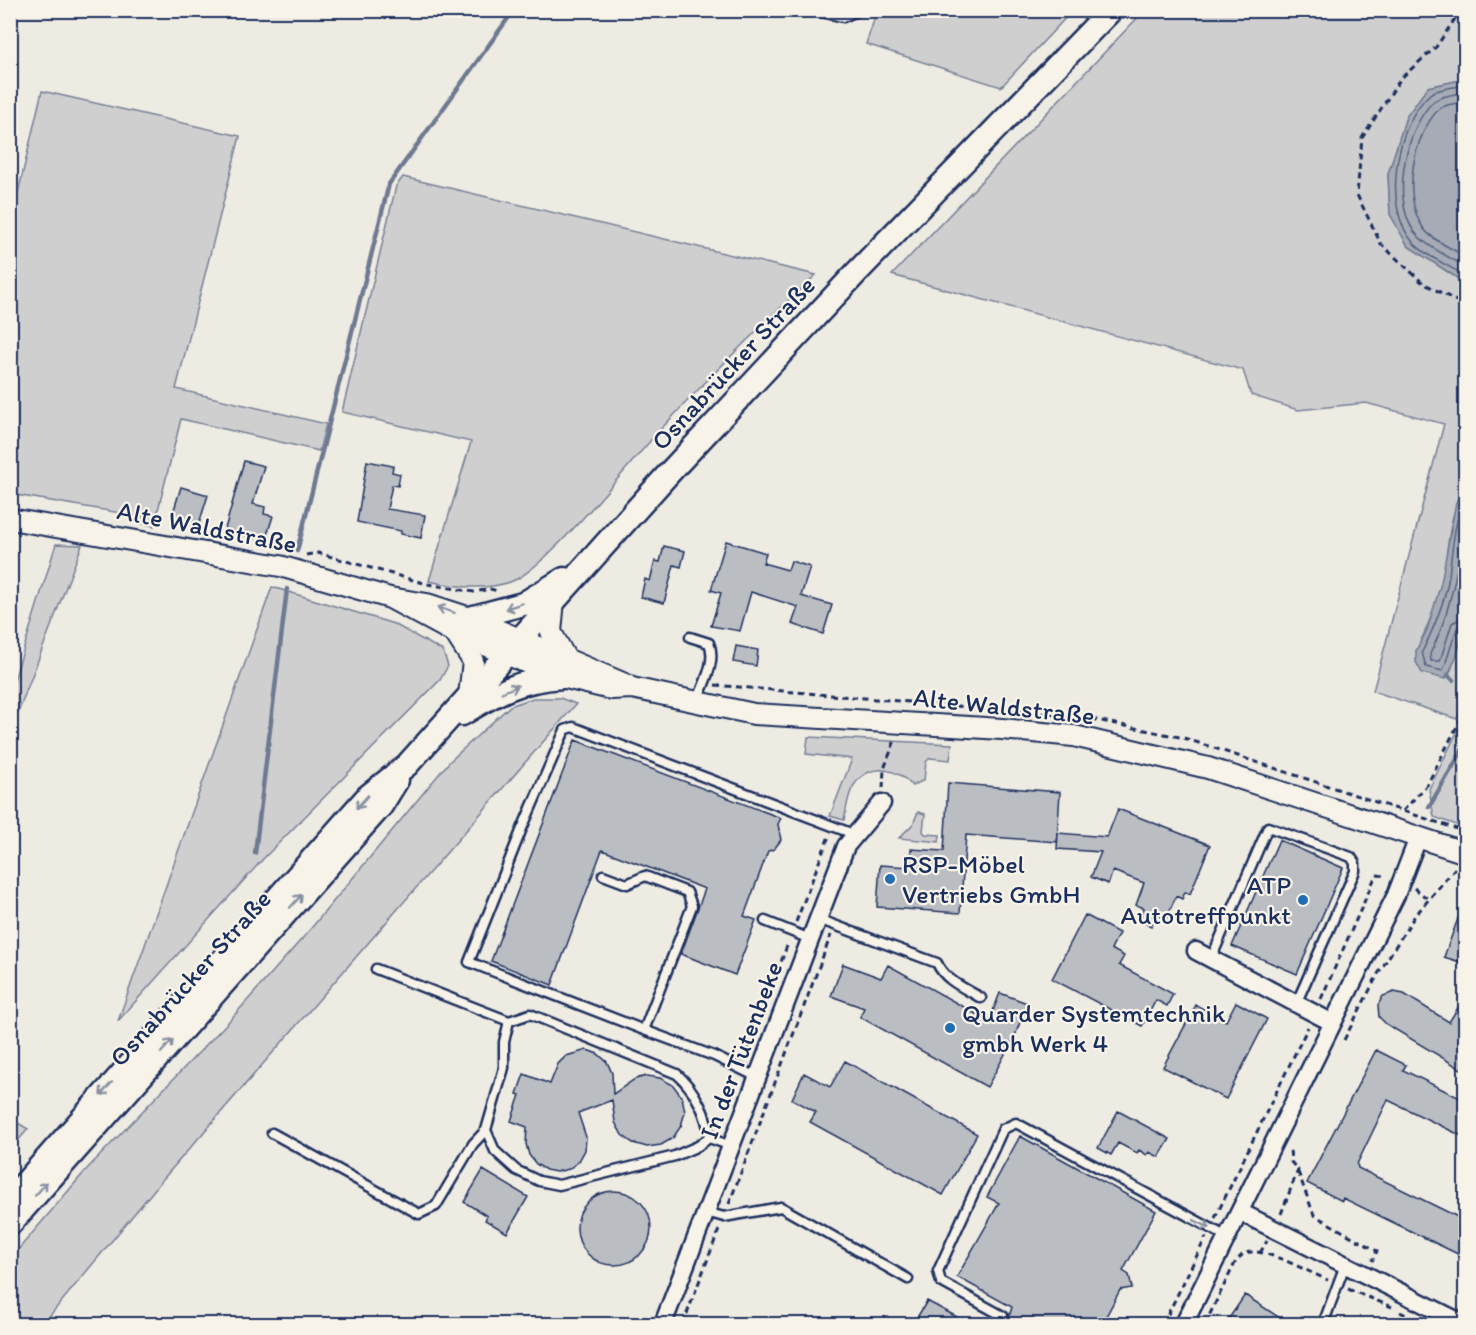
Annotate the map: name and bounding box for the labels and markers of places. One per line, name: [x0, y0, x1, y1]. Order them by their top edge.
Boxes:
place label: RSP-Möbel Vertriebs GmbH: [902, 848, 1081, 910]
place label: ATP Autotreffpunkt: [1121, 869, 1291, 931]
marker: RSP-Möbel Vertriebs GmbH: [883, 872, 897, 886]
marker: ATP Autotreffpunkt: [1296, 893, 1310, 907]
place label: Quarder Systemtechnik gmbh Werk 4: [962, 997, 1226, 1059]
marker: Quarder Systemtechnik gmbh Werk 4: [943, 1021, 957, 1035]

